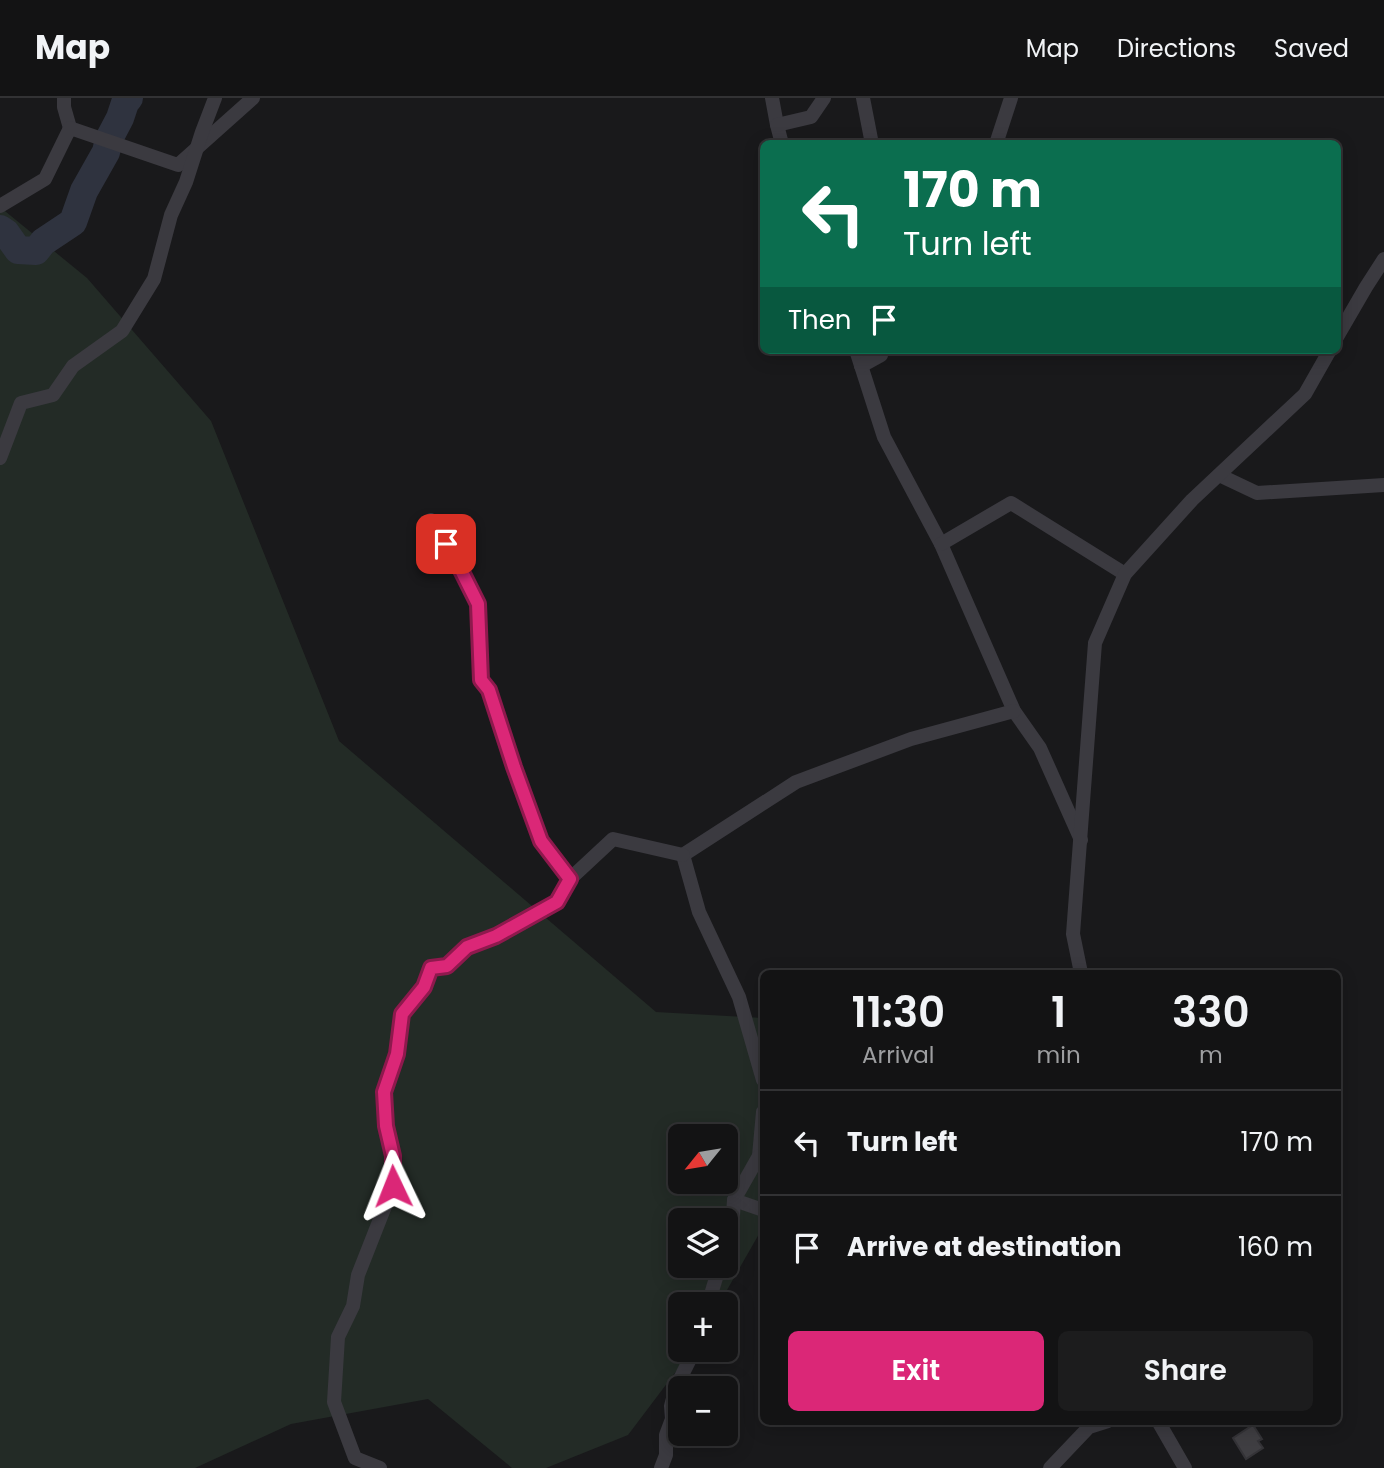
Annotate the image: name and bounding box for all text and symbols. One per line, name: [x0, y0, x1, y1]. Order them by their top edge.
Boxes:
text: Map: [35, 24, 110, 71]
text: Map: [1026, 32, 1079, 65]
text: Directions: [1117, 32, 1236, 65]
text: Saved: [1274, 32, 1349, 65]
text: 170 m: [903, 156, 1042, 224]
icon: left: [788, 168, 879, 259]
text: Turn left: [903, 221, 1032, 266]
icon: arrive: [865, 301, 903, 339]
text: Then: [788, 302, 851, 338]
pin: [416, 514, 476, 574]
icon: arrive: [427, 525, 465, 563]
text: 11:30: [851, 983, 945, 1042]
text: 1: [1051, 983, 1066, 1042]
text: 330: [1172, 983, 1250, 1042]
text: Arrival: [862, 1039, 935, 1071]
text: min: [1037, 1039, 1081, 1071]
text: m: [1199, 1039, 1223, 1071]
north arrow: [668, 1124, 738, 1194]
map controls: [668, 1124, 738, 1446]
icon: left: [788, 1124, 826, 1162]
text: Turn left: [847, 1124, 958, 1160]
text: 170 m: [1240, 1124, 1313, 1160]
position arrow: [356, 1149, 430, 1223]
button: layers: [668, 1208, 738, 1278]
icon: arrive: [788, 1229, 826, 1267]
text: Arrive at destination: [847, 1229, 1122, 1265]
text: 160 m: [1238, 1229, 1313, 1265]
button: +: [668, 1292, 738, 1362]
button: Exit: [788, 1331, 1044, 1411]
button: Share: [1058, 1331, 1313, 1411]
button: −: [668, 1376, 738, 1446]

